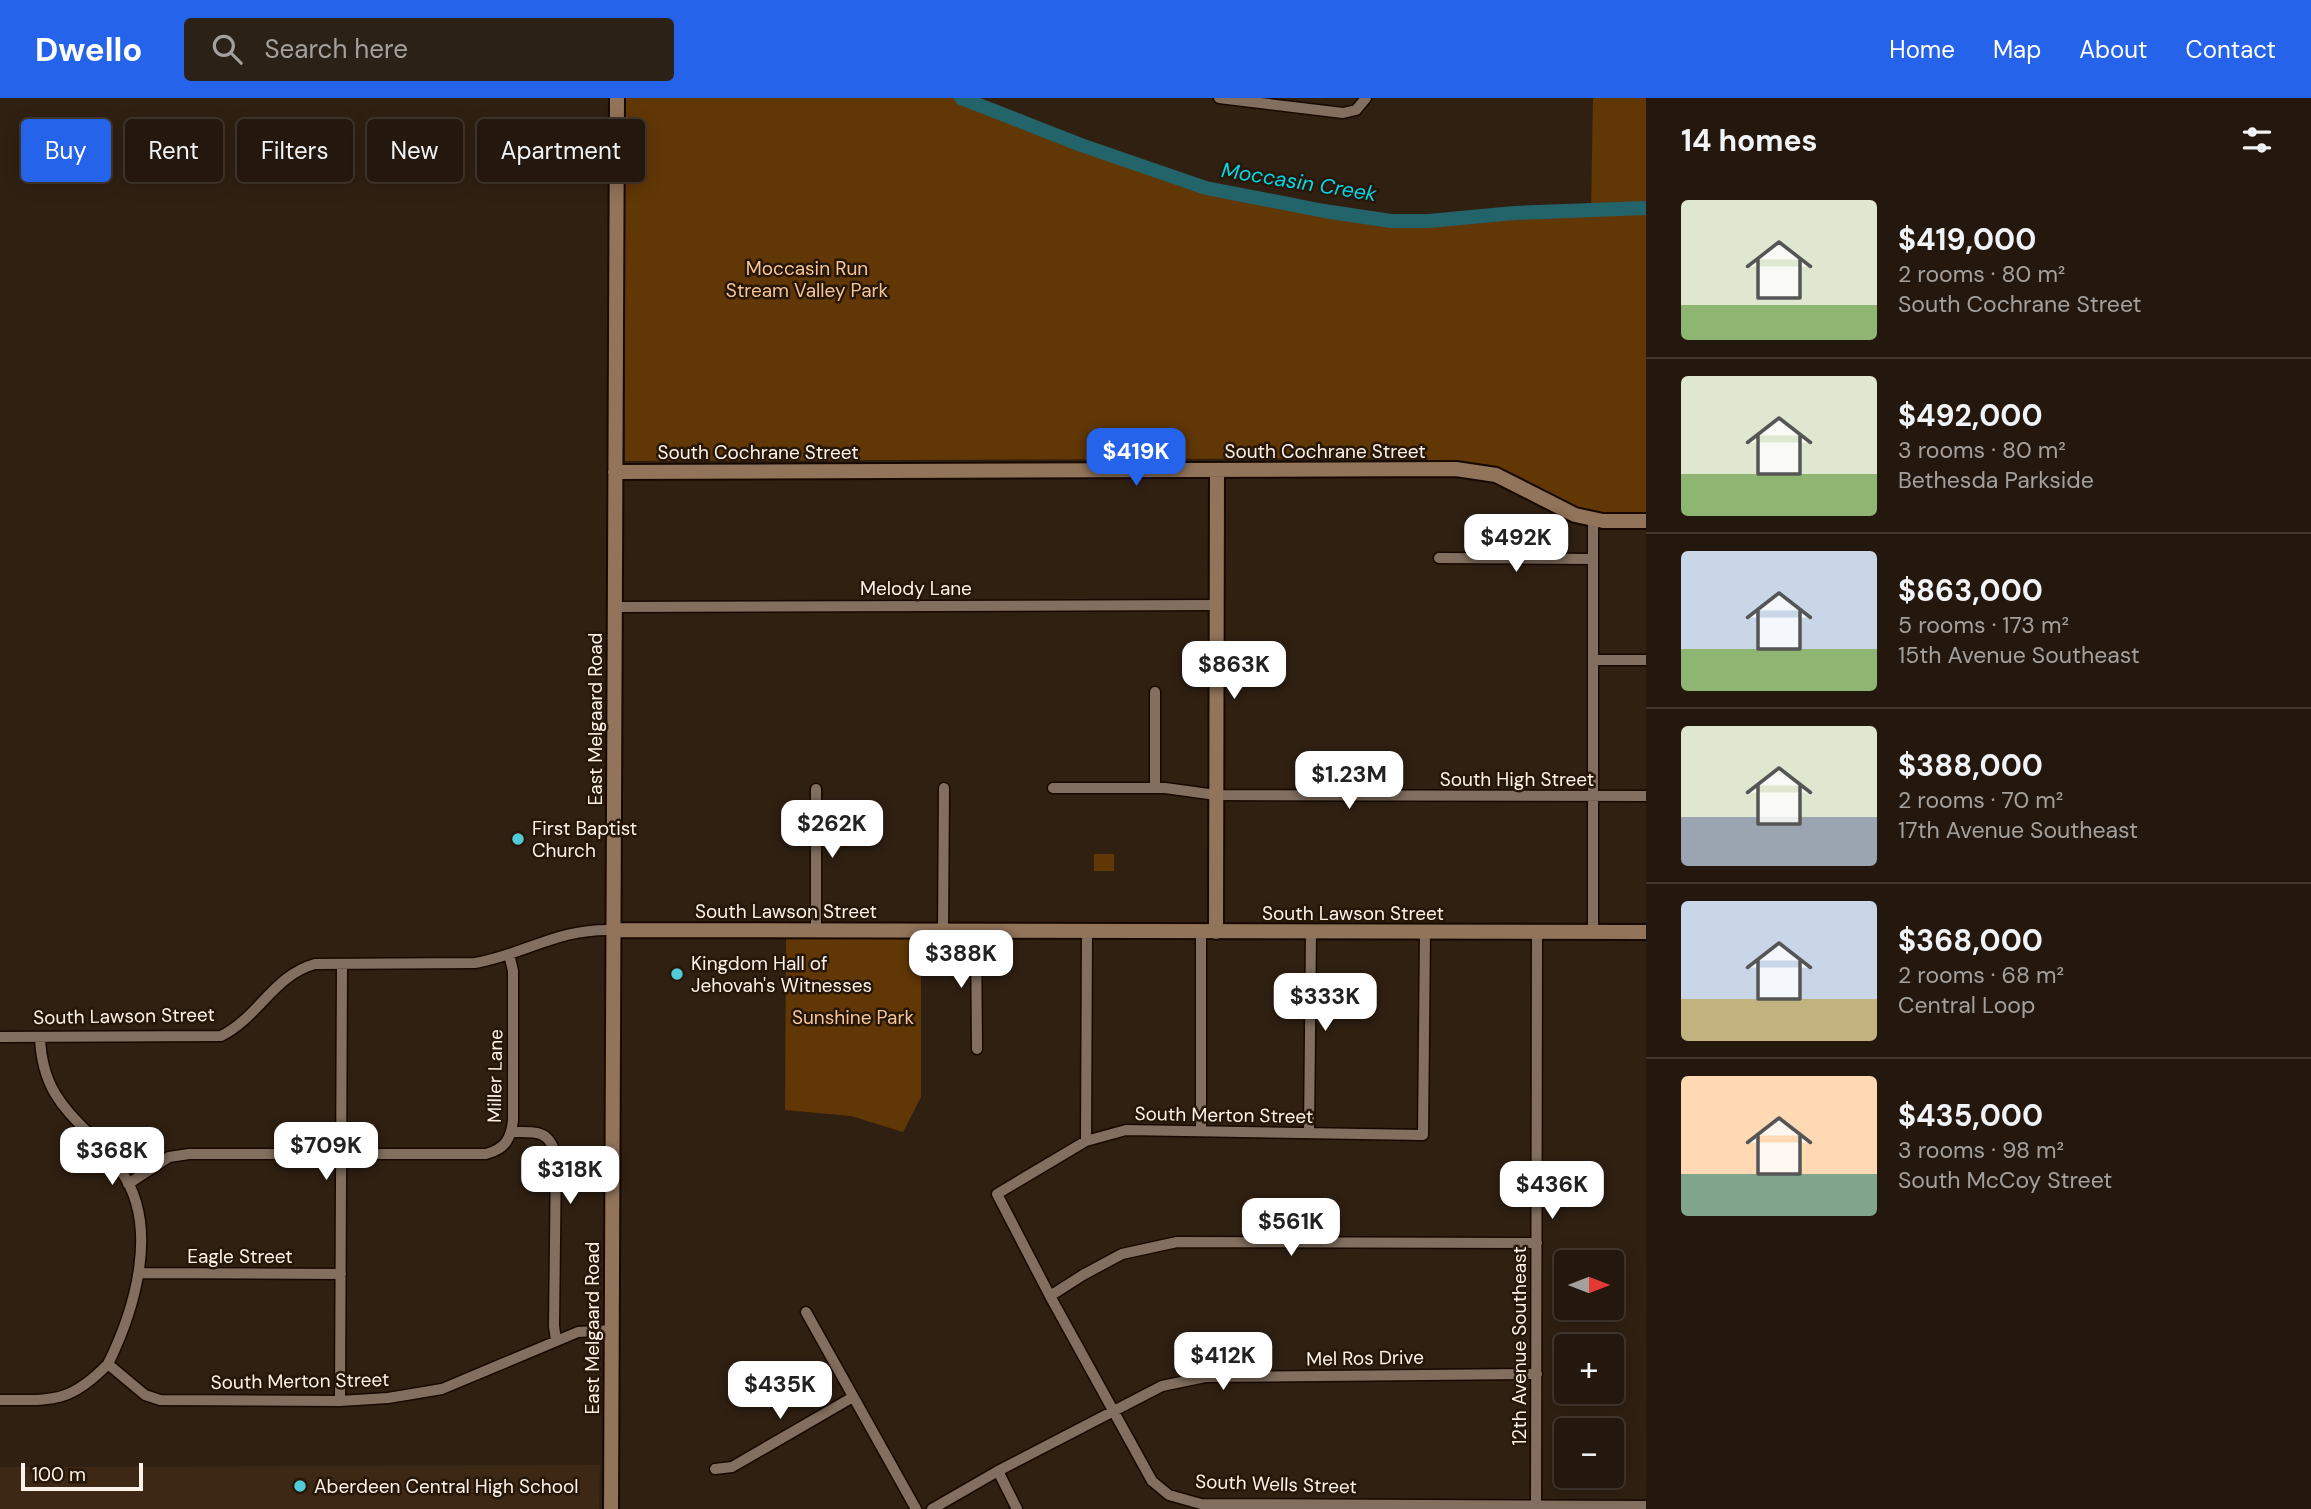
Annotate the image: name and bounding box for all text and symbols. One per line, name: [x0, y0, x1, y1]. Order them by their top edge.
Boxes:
search box: [184, 18, 674, 81]
text: Dwello: [35, 28, 142, 71]
icon: search: [208, 30, 246, 68]
text: Search here: [264, 32, 408, 66]
text: Home: [1889, 34, 1955, 65]
text: Map: [1993, 34, 2041, 65]
text: About: [2079, 34, 2148, 65]
text: Contact: [2186, 34, 2276, 65]
chip: Buy: [21, 119, 111, 182]
chip: Rent: [125, 119, 223, 182]
chip: Filters: [237, 119, 353, 182]
chip: New: [367, 119, 463, 182]
chip: Apartment: [477, 119, 645, 182]
text: 14 homes: [1681, 121, 1818, 160]
icon: filters: [2238, 121, 2276, 159]
water label: Moccasin Creek: [1219, 156, 1379, 208]
text: $419,000: [1898, 220, 2036, 259]
icon: home: [1737, 228, 1821, 312]
park label: Moccasin Run Stream Valley Park: [726, 256, 889, 303]
text: 2 rooms · 80 m²: [1898, 259, 2065, 289]
text: South Cochrane Street: [1898, 289, 2142, 319]
text: $492,000: [1898, 396, 2043, 435]
icon: home: [1737, 404, 1821, 488]
pin: $419K: [1087, 428, 1185, 488]
text: 3 rooms · 80 m²: [1898, 435, 2066, 465]
text: $419K: [1103, 436, 1169, 466]
street label: South Cochrane Street: [1224, 439, 1426, 464]
street label: South Cochrane Street: [657, 440, 859, 465]
text: Bethesda Parkside: [1898, 465, 2094, 495]
pin: $492K: [1467, 514, 1565, 574]
text: $492K: [1480, 522, 1552, 552]
text: $863,000: [1898, 571, 2043, 610]
street label: Melody Lane: [860, 576, 972, 601]
icon: home: [1737, 579, 1821, 663]
text: 5 rooms · 173 m²: [1898, 610, 2069, 640]
street label: East Melgaard Road: [583, 633, 608, 805]
text: 15th Avenue Southeast: [1898, 640, 2140, 670]
pin: $863K: [1185, 642, 1283, 701]
text: $863K: [1198, 649, 1270, 679]
text: $388,000: [1898, 746, 2043, 785]
pin: $1.23M: [1292, 752, 1406, 811]
icon: home: [1737, 754, 1821, 838]
text: $1.23M: [1311, 759, 1387, 789]
street label: South High Street: [1440, 767, 1594, 792]
text: 2 rooms · 70 m²: [1898, 785, 2063, 815]
pin: $262K: [783, 800, 881, 860]
text: $262K: [797, 808, 867, 838]
text: 17th Avenue Southeast: [1898, 815, 2138, 845]
place label: First Baptist Church: [532, 816, 637, 863]
marker: First Baptist Church: [510, 831, 526, 847]
street label: South Lawson Street: [695, 899, 877, 924]
street label: South Lawson Street: [1262, 901, 1444, 926]
text: $368,000: [1898, 921, 2043, 960]
icon: home: [1737, 929, 1821, 1013]
pin: $388K: [912, 930, 1010, 990]
text: $388K: [925, 938, 997, 968]
place label: Kingdom Hall of Jehovah's Witnesses: [691, 951, 872, 998]
text: 2 rooms · 68 m²: [1898, 960, 2064, 990]
marker: Kingdom Hall of Jehovah's Witnesses: [669, 966, 685, 982]
pin: $333K: [1276, 974, 1374, 1033]
text: $333K: [1290, 981, 1360, 1011]
text: Central Loop: [1898, 990, 2035, 1020]
street label: South Lawson Street: [33, 1002, 215, 1030]
park label: Sunshine Park: [792, 1005, 914, 1030]
street label: Miller Lane: [482, 1029, 508, 1123]
text: $435,000: [1898, 1096, 2043, 1135]
street label: South Merton Street: [1134, 1101, 1314, 1129]
icon: home: [1737, 1104, 1821, 1188]
pin: $709K: [277, 1122, 375, 1182]
pin: $368K: [63, 1128, 161, 1187]
text: $709K: [290, 1130, 362, 1160]
text: $368K: [76, 1135, 148, 1165]
text: 3 rooms · 98 m²: [1898, 1135, 2064, 1165]
pin: $318K: [521, 1146, 619, 1206]
text: $318K: [537, 1154, 603, 1184]
pin: $436K: [1503, 1162, 1601, 1221]
text: South McCoy Street: [1898, 1165, 2112, 1195]
text: $436K: [1516, 1169, 1588, 1199]
pin: $561K: [1242, 1198, 1340, 1258]
text: $561K: [1258, 1206, 1324, 1236]
street label: East Melgaard Road: [580, 1242, 605, 1414]
street label: Eagle Street: [187, 1244, 293, 1269]
street label: 12th Avenue Southeast: [1507, 1246, 1532, 1446]
north arrow: [1554, 1250, 1624, 1320]
map controls: [1554, 1250, 1624, 1488]
pin: $412K: [1174, 1332, 1272, 1392]
button: +: [1554, 1334, 1624, 1404]
text: $412K: [1190, 1340, 1256, 1370]
street label: Mel Ros Drive: [1306, 1344, 1424, 1372]
pin: $435K: [731, 1362, 829, 1421]
street label: South Merton Street: [210, 1367, 390, 1395]
text: $435K: [744, 1369, 816, 1399]
button: −: [1554, 1418, 1624, 1488]
scale bar: [21, 1460, 144, 1492]
text: 100 m: [32, 1462, 86, 1487]
street label: South Wells Street: [1195, 1469, 1357, 1499]
place label: Aberdeen Central High School: [314, 1474, 579, 1499]
marker: Aberdeen Central High School: [292, 1478, 308, 1494]

